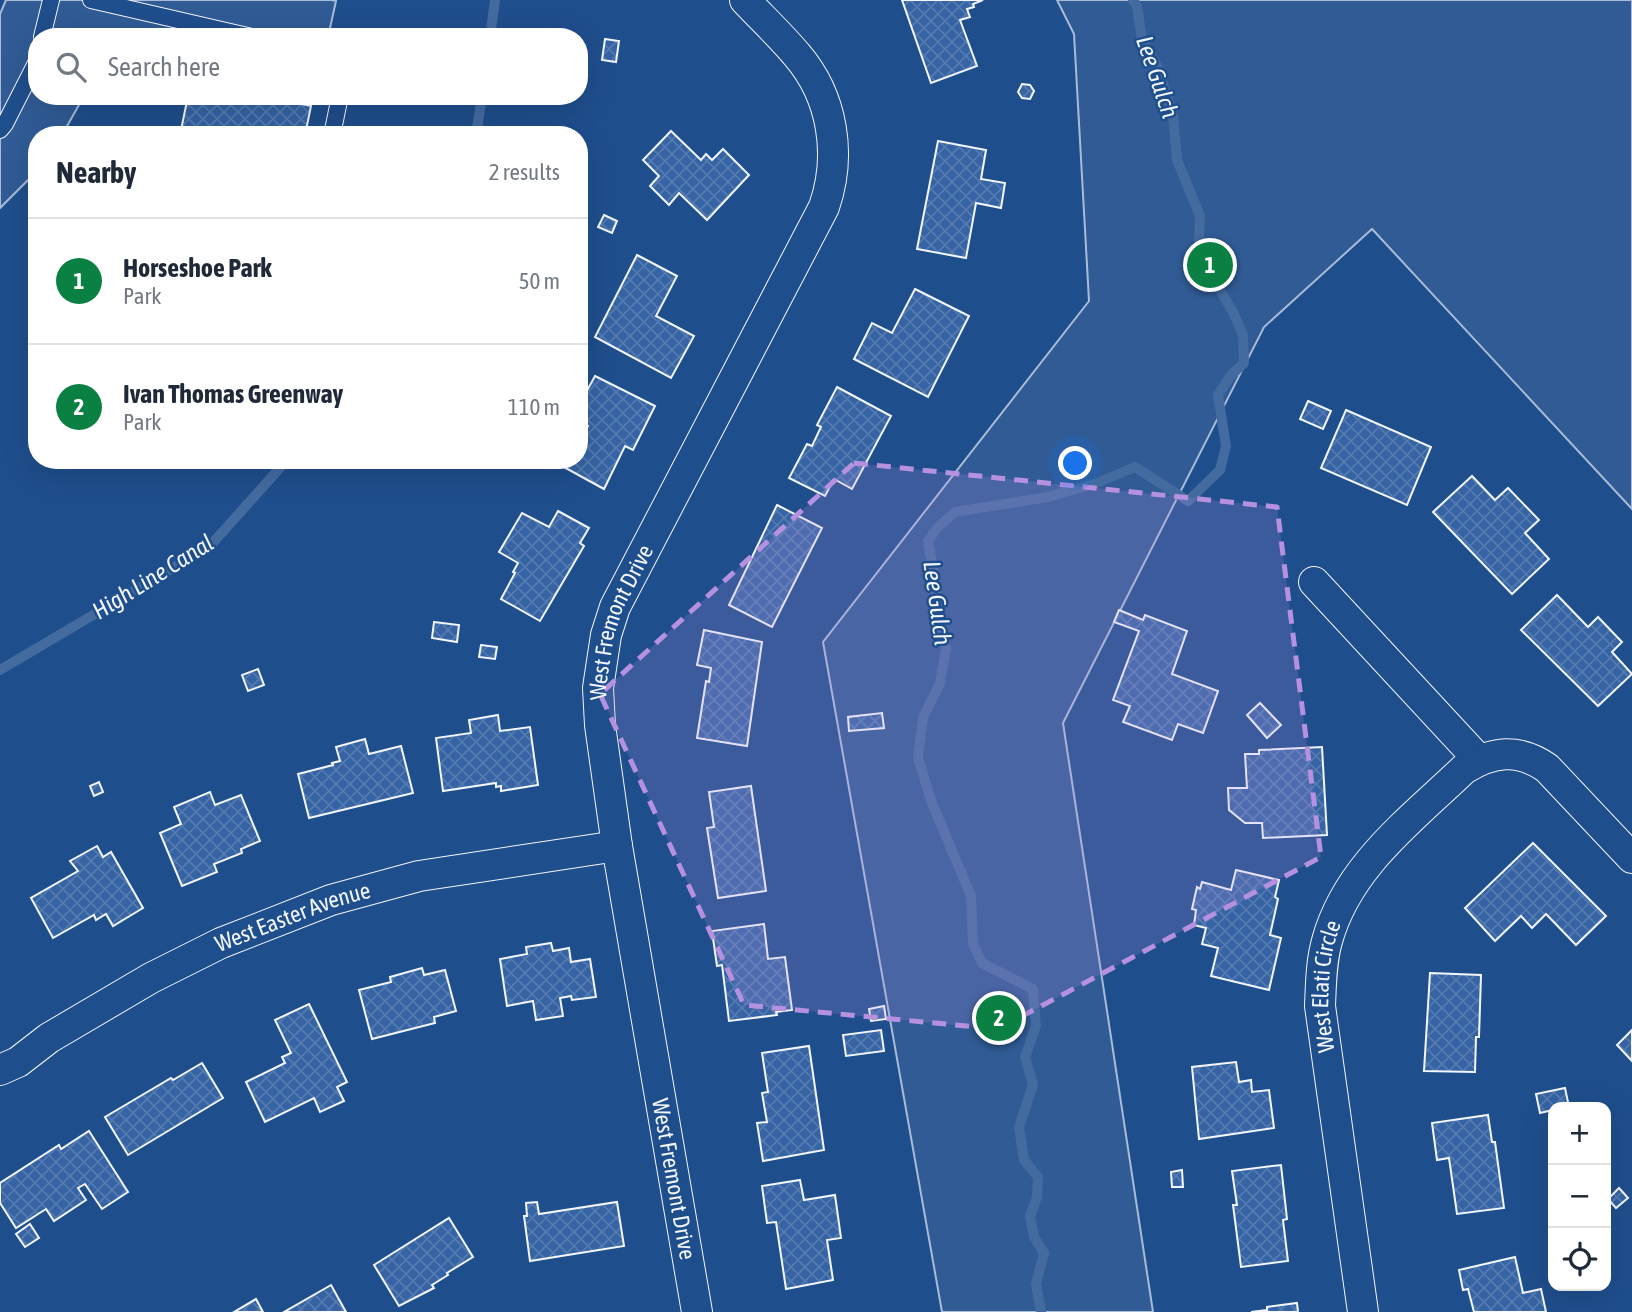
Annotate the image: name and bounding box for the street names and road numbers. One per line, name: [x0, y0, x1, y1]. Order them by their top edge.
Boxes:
street label: West Fremont Drive: [585, 540, 658, 700]
street label: West Easter Avenue: [211, 877, 373, 957]
street label: West Elati Circle: [1307, 916, 1346, 1054]
street label: West Fremont Drive: [647, 1096, 701, 1262]

